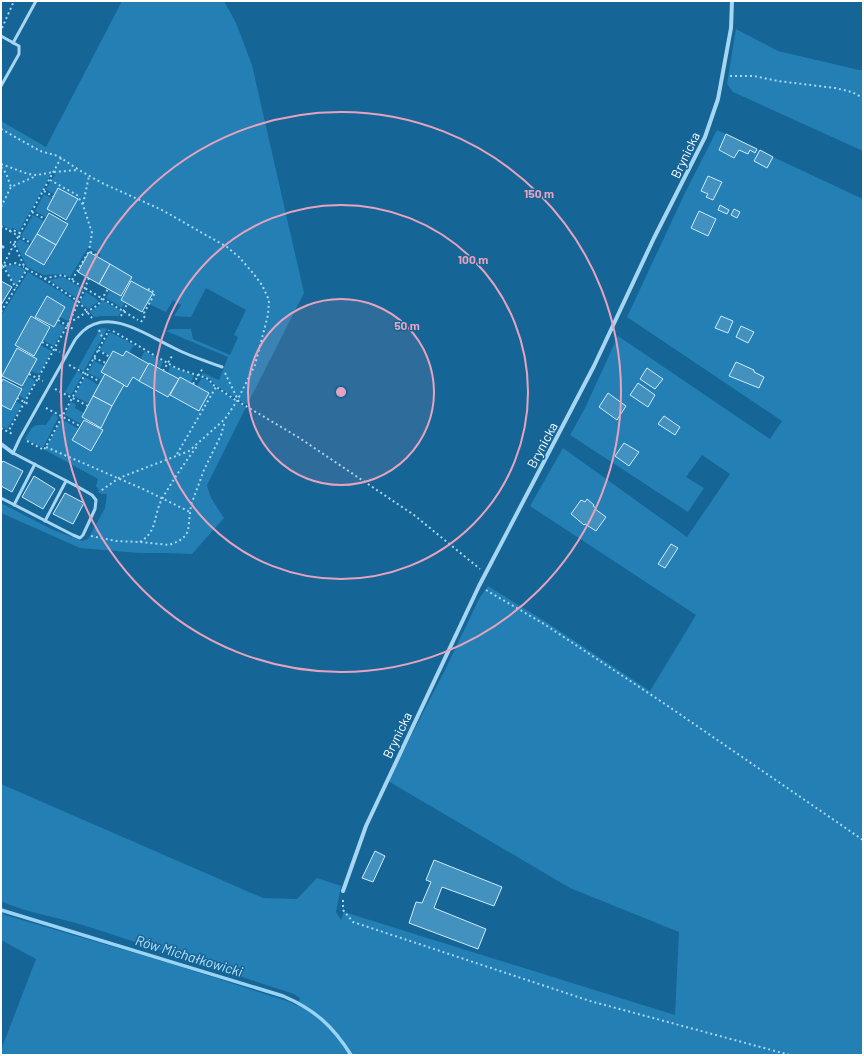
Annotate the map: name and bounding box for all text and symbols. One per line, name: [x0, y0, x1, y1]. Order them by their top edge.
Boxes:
street label: Brynicka: [667, 129, 703, 181]
text: 150 m: [524, 186, 554, 200]
text: 100 m: [458, 252, 488, 266]
text: 50 m: [394, 318, 420, 332]
centre of rings: [334, 385, 348, 399]
street label: Brynicka: [523, 419, 561, 471]
street label: Brynicka: [379, 709, 415, 761]
water label: Rów Michałkowicki: [133, 931, 246, 980]

